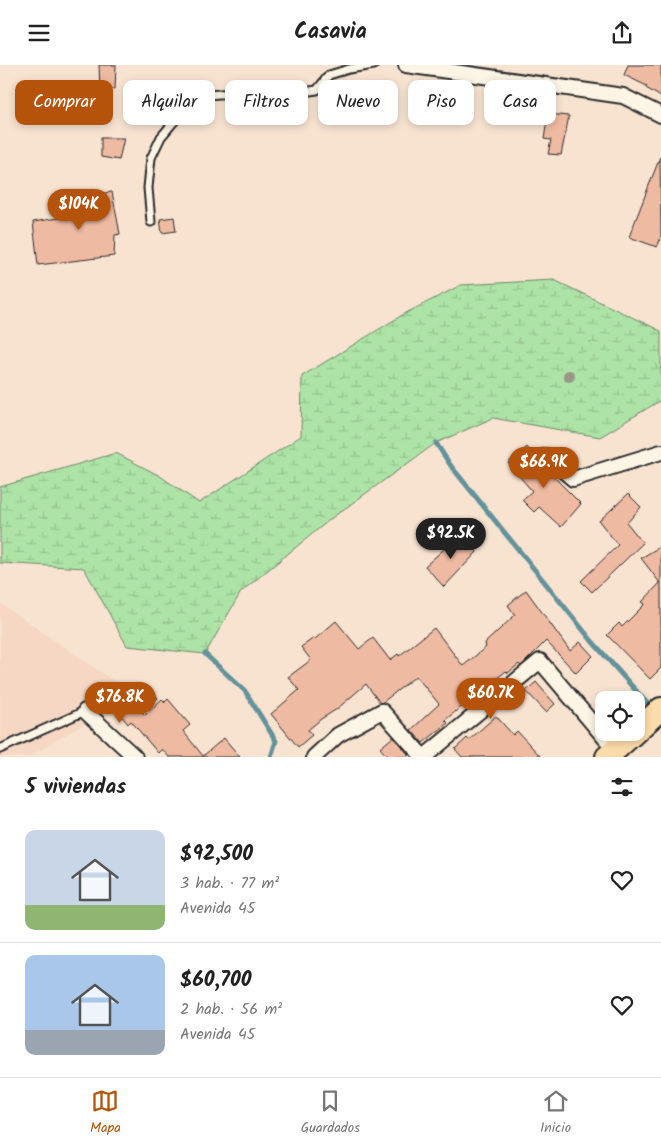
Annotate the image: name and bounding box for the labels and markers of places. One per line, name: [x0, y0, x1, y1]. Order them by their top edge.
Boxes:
pin: $104K: [44, 189, 114, 231]
pin: $66.9K: [503, 447, 585, 489]
pin: $92.5K: [410, 517, 492, 560]
pin: $60.7K: [450, 677, 532, 720]
pin: $76.8K: [79, 681, 161, 724]

